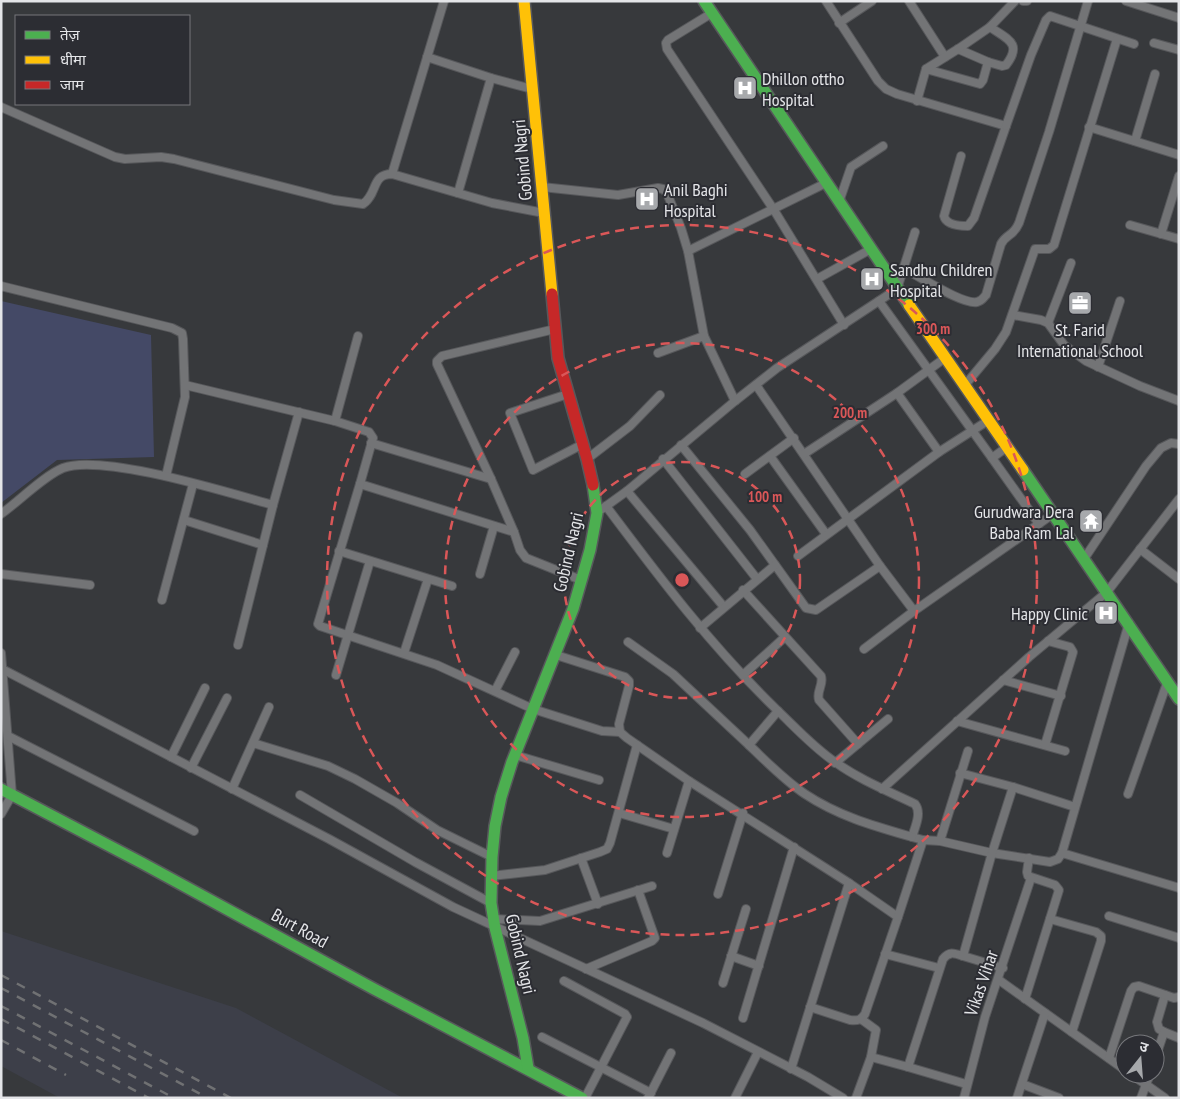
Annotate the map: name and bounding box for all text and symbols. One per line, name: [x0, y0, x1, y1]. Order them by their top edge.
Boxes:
legend: [15, 15, 190, 105]
text: तेज़: [60, 25, 81, 44]
text: धीमा: [60, 50, 87, 69]
place label: Dhillon ottho Hospital: [762, 67, 845, 111]
text: जाम: [60, 75, 85, 94]
hospital icon: Dhillon ottho Hospital: [732, 75, 758, 101]
street label: Gobind Nagri: [507, 118, 537, 202]
place label: Anil Baghi Hospital: [664, 178, 728, 222]
hospital icon: Anil Baghi Hospital: [634, 186, 660, 212]
place label: Sandhu Children Hospital: [890, 258, 992, 302]
hospital icon: Sandhu Children Hospital: [859, 266, 885, 292]
office icon: St. Farid International School: [1067, 290, 1093, 316]
place label: St. Farid International School: [1017, 318, 1144, 362]
text: 300 m: [916, 319, 950, 338]
text: 200 m: [833, 403, 867, 422]
text: 100 m: [748, 487, 782, 506]
place label: Gurudwara Dera Baba Ram Lal: [974, 500, 1075, 544]
temple icon: Gurudwara Dera Baba Ram Lal: [1078, 508, 1104, 534]
street label: Gobind Nagri: [548, 510, 588, 594]
centre of rings: [673, 571, 691, 589]
hospital icon: Happy Clinic: [1093, 600, 1119, 626]
place label: Happy Clinic: [1011, 602, 1089, 625]
street label: Burt Road: [268, 903, 332, 953]
street label: Gobind Nagri: [501, 912, 541, 996]
street label: Vikas Vihar: [959, 947, 1003, 1020]
north arrow: [1115, 1034, 1165, 1084]
text: उ: [1137, 1037, 1151, 1057]

